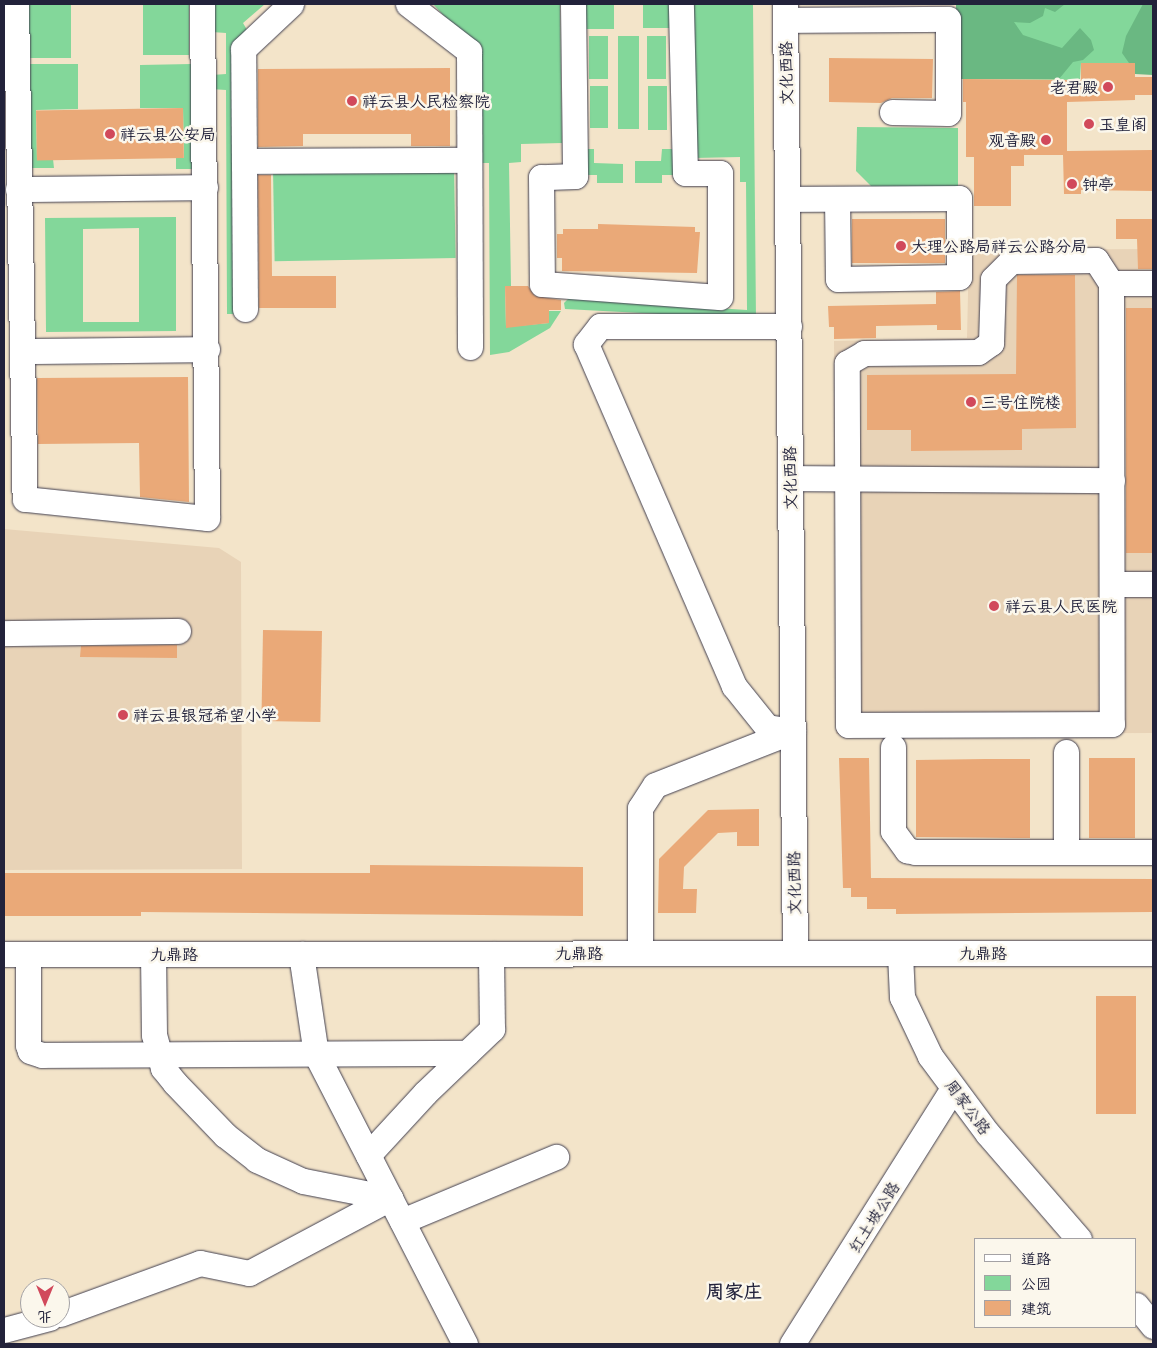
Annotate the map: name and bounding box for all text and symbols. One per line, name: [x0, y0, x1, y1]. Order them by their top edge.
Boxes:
street label: 文化西路: [776, 41, 796, 105]
place label: 老君殿: [1050, 77, 1098, 97]
marker: 老君殿: [1102, 81, 1114, 93]
place label: 祥云县人民检察院: [362, 91, 490, 111]
marker: 祥云县人民检察院: [346, 95, 358, 107]
place label: 玉皇阁: [1099, 114, 1147, 134]
marker: 玉皇阁: [1083, 118, 1095, 130]
place label: 祥云县公安局: [120, 124, 216, 144]
marker: 祥云县公安局: [104, 128, 116, 140]
place label: 观音殿: [988, 130, 1036, 150]
marker: 观音殿: [1040, 134, 1052, 146]
place label: 钟亭: [1082, 174, 1114, 194]
marker: 钟亭: [1066, 178, 1078, 190]
place label: 大理公路局祥云公路分局: [911, 236, 1087, 256]
marker: 大理公路局祥云公路分局: [895, 240, 907, 252]
place label: 三号住院楼: [981, 392, 1061, 412]
marker: 三号住院楼: [965, 396, 977, 408]
street label: 文化西路: [780, 446, 800, 510]
place label: 祥云县人民医院: [1005, 596, 1117, 616]
marker: 祥云县人民医院: [987, 599, 1001, 613]
place label: 祥云县银冠希望小学: [133, 705, 277, 725]
marker: 祥云县银冠希望小学: [117, 709, 129, 721]
street label: 文化西路: [784, 851, 804, 915]
street label: 九鼎路: [555, 943, 603, 963]
street label: 九鼎路: [959, 943, 1007, 963]
street label: 九鼎路: [150, 944, 198, 964]
street label: 周家公路: [941, 1076, 995, 1138]
street label: 红土坡公路: [845, 1178, 903, 1256]
legend: [974, 1238, 1137, 1328]
text: 道路: [1021, 1248, 1051, 1268]
text: 公园: [1021, 1273, 1051, 1293]
north arrow: [20, 1278, 70, 1328]
district label: 周家庄: [706, 1280, 762, 1302]
text: 建筑: [1021, 1298, 1051, 1318]
text: 北: [38, 1308, 52, 1327]

